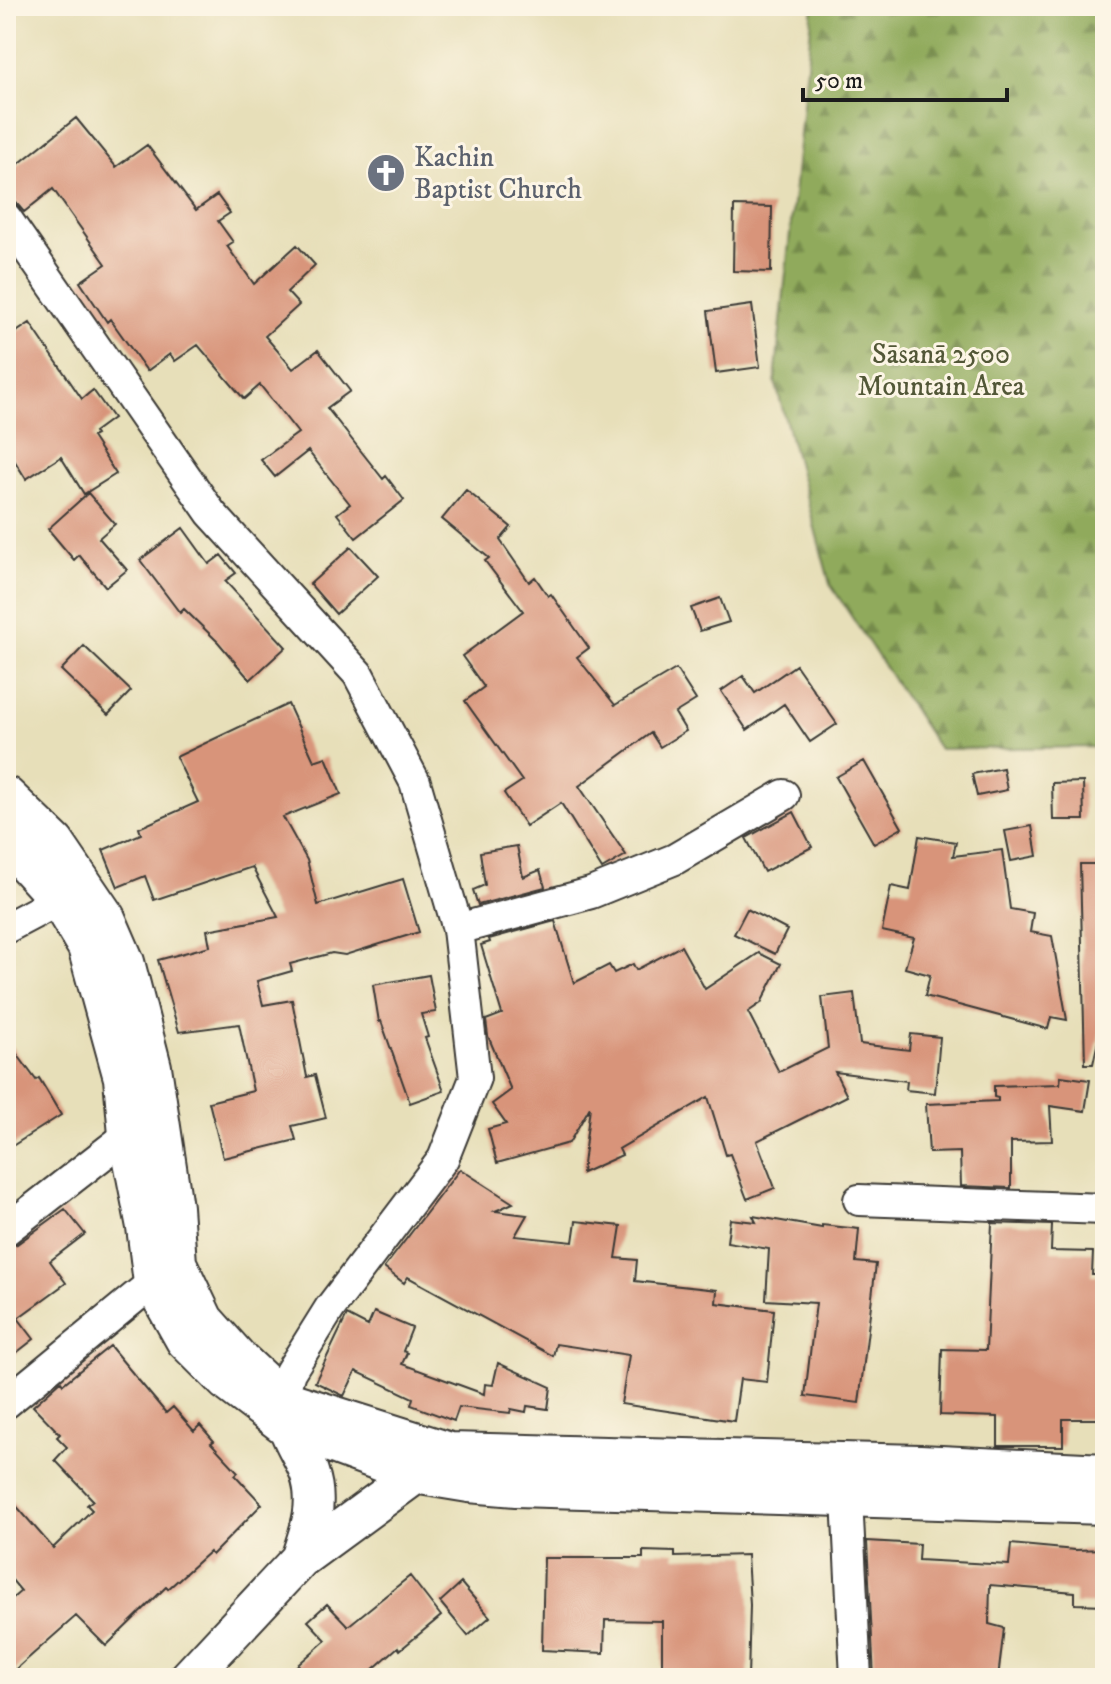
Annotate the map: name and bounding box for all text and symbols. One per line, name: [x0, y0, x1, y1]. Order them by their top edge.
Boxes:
scale bar: [803, 52, 1007, 102]
text: 50 m: [815, 66, 863, 96]
place label: Kachin Baptist Church: [414, 140, 582, 207]
church icon: Kachin Baptist Church: [365, 152, 407, 194]
park label: Sāsanā 2500 Mountain Area: [857, 337, 1025, 404]

